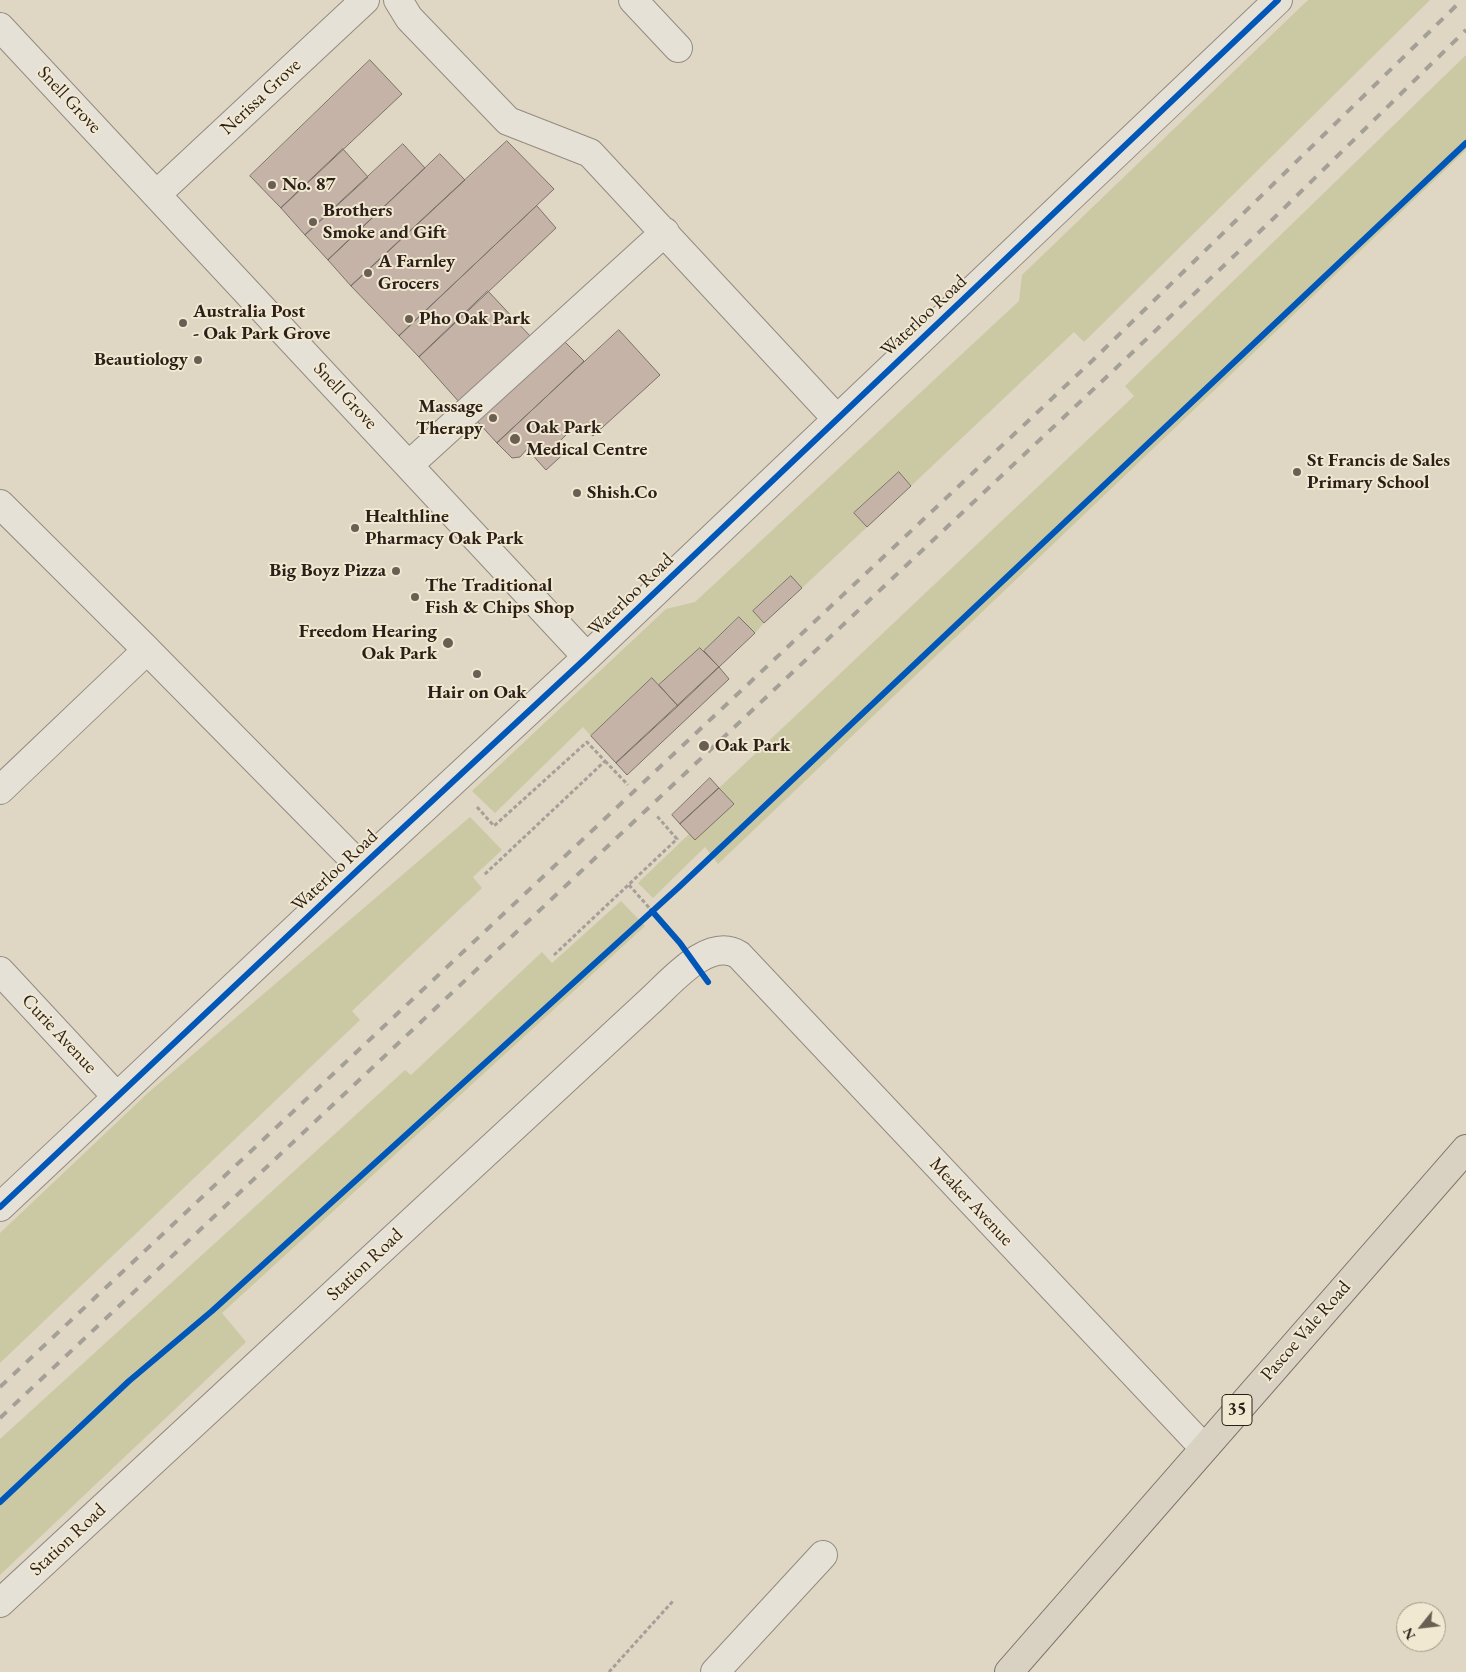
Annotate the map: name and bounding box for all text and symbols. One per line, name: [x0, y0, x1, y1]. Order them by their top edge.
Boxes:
street label: Nerissa Grove: [216, 54, 306, 140]
street label: Snell Grove: [32, 62, 106, 138]
place label: No. 87: [282, 174, 336, 196]
marker: No. 87: [266, 179, 278, 191]
place label: Brothers Smoke and Gift: [323, 200, 447, 244]
marker: Brothers Smoke and Gift: [307, 216, 319, 228]
place label: A Farnley Grocers: [378, 251, 455, 295]
marker: A Farnley Grocers: [362, 267, 374, 279]
street label: Waterloo Road: [876, 270, 972, 362]
place label: Australia Post - Oak Park Grove: [193, 301, 330, 345]
place label: Pho Oak Park: [419, 308, 530, 330]
marker: Pho Oak Park: [403, 313, 415, 325]
marker: Australia Post - Oak Park Grove: [177, 317, 189, 329]
place label: Beautiology: [94, 349, 188, 371]
marker: Beautiology: [192, 354, 204, 366]
street label: Snell Grove: [308, 358, 382, 434]
place label: Massage Therapy: [416, 396, 483, 440]
marker: Massage Therapy: [487, 412, 499, 424]
place label: Oak Park Medical Centre: [526, 417, 647, 461]
marker: Oak Park Medical Centre: [508, 432, 522, 446]
place label: St Francis de Sales Primary School: [1307, 450, 1450, 494]
marker: St Francis de Sales Primary School: [1291, 466, 1303, 478]
place label: Shish.Co: [587, 482, 657, 504]
marker: Shish.Co: [571, 487, 583, 499]
place label: Healthline Pharmacy Oak Park: [365, 506, 524, 550]
marker: Healthline Pharmacy Oak Park: [349, 522, 361, 534]
street label: Waterloo Road: [584, 549, 678, 641]
place label: Big Boyz Pizza: [269, 560, 386, 582]
marker: Big Boyz Pizza: [390, 565, 402, 577]
place label: The Traditional Fish & Chips Shop: [425, 575, 574, 619]
marker: The Traditional Fish & Chips Shop: [409, 591, 421, 603]
place label: Freedom Hearing Oak Park: [299, 621, 437, 665]
marker: Freedom Hearing Oak Park: [441, 636, 455, 650]
marker: Hair on Oak: [471, 668, 483, 680]
place label: Hair on Oak: [427, 682, 527, 704]
place label: Oak Park: [715, 735, 790, 757]
marker: Oak Park: [697, 739, 711, 753]
street label: Waterloo Road: [287, 825, 383, 917]
street label: Curie Avenue: [16, 990, 102, 1078]
street label: Meaker Avenue: [924, 1153, 1018, 1251]
street label: Station Road: [322, 1224, 408, 1306]
street label: Pascoe Vale Road: [1256, 1276, 1356, 1386]
road number: 35: [1222, 1394, 1252, 1426]
street label: Station Road: [25, 1499, 111, 1581]
north arrow: [1396, 1602, 1446, 1652]
text: N: [1398, 1624, 1419, 1643]

